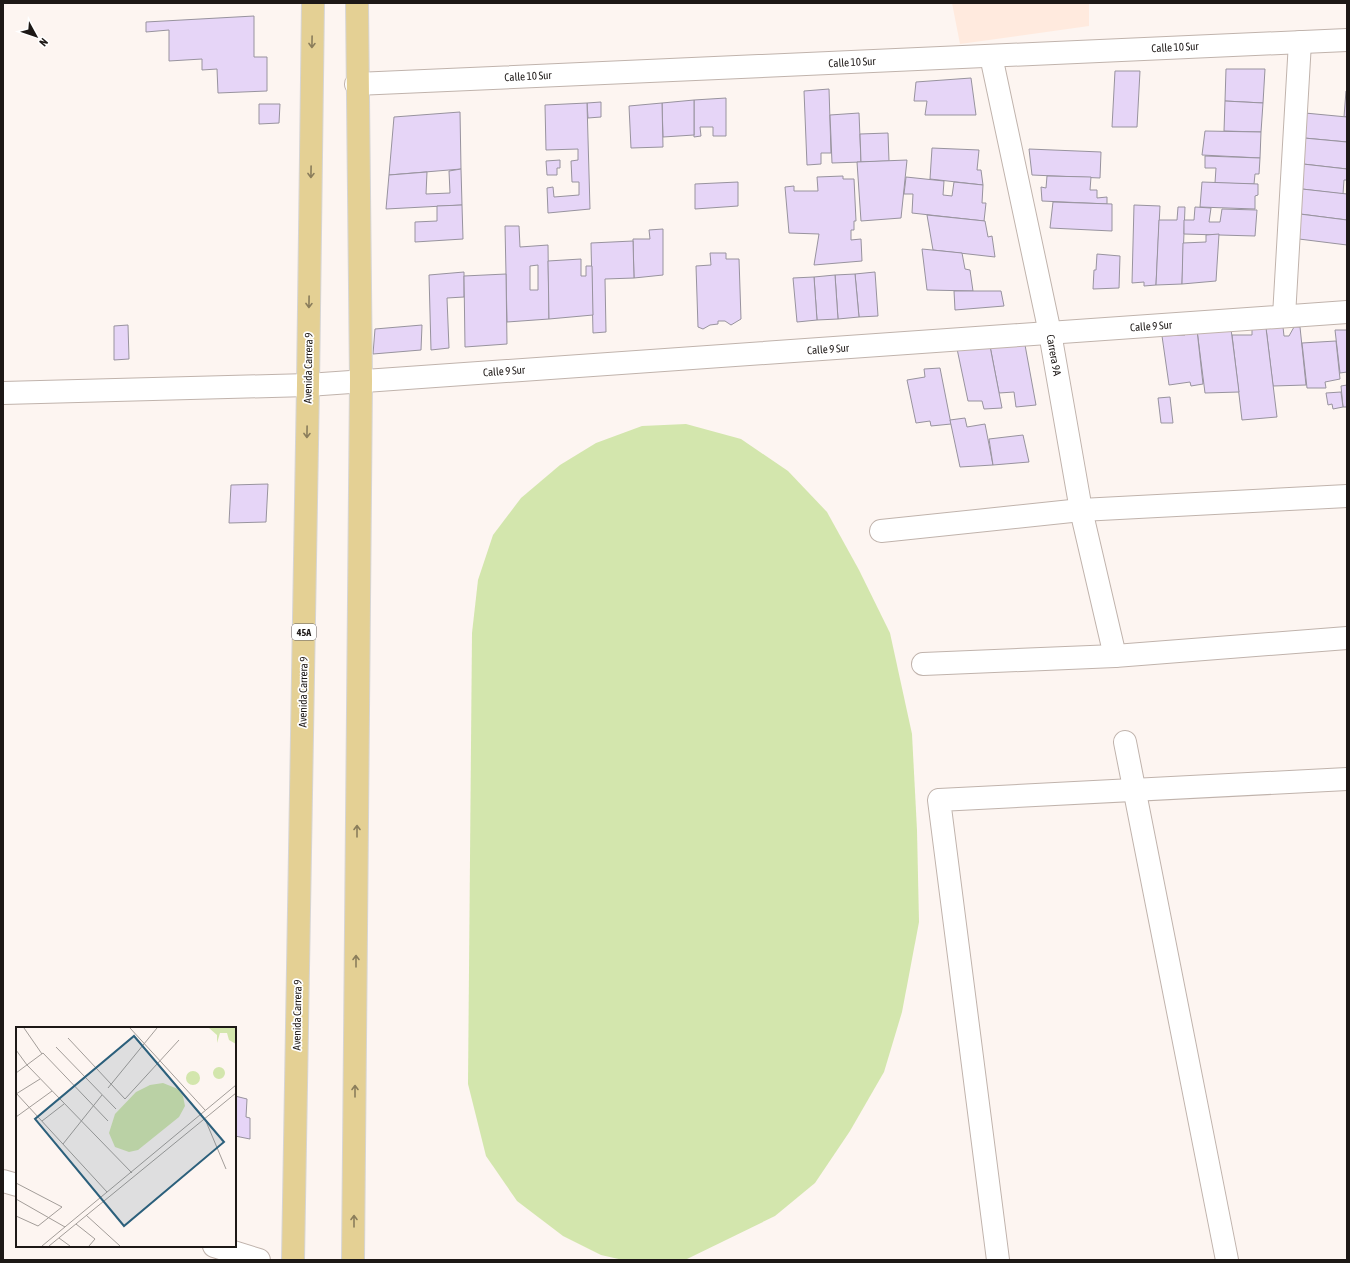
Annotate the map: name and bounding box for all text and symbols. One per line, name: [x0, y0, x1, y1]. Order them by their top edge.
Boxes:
north arrow: [16, 16, 56, 56]
one-way arrow: [308, 35, 316, 48]
text: N: [37, 36, 50, 49]
street label: Calle 10 Sur: [1151, 40, 1200, 54]
street label: Calle 10 Sur: [828, 55, 877, 69]
street label: Calle 10 Sur: [504, 69, 553, 83]
one-way arrow: [307, 165, 315, 178]
one-way arrow: [305, 295, 313, 308]
street label: Calle 9 Sur: [1130, 318, 1173, 333]
street label: Avenida Carrera 9: [301, 332, 315, 404]
street label: Carrera 9A: [1044, 333, 1064, 377]
street label: Calle 9 Sur: [807, 341, 850, 356]
street label: Calle 9 Sur: [483, 363, 526, 378]
one-way arrow: [304, 425, 311, 438]
road number: 45A: [292, 624, 316, 640]
street label: Avenida Carrera 9: [296, 656, 310, 728]
one-way arrow: [353, 825, 361, 838]
one-way arrow: [352, 955, 360, 968]
street label: Avenida Carrera 9: [290, 979, 304, 1051]
inset map: [16, 1027, 236, 1247]
one-way arrow: [351, 1085, 359, 1098]
one-way arrow: [350, 1215, 358, 1228]

